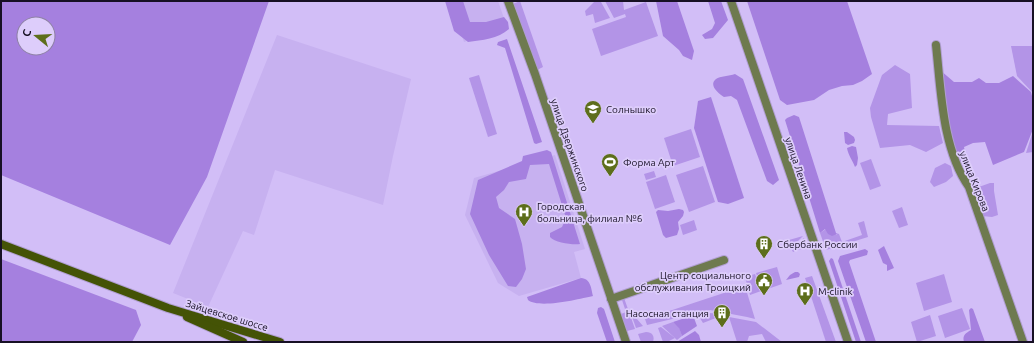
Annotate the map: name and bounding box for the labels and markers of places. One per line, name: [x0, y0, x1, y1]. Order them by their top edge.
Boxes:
school or university icon: Солнышко: [583, 99, 603, 124]
place label: Солнышко: [606, 104, 656, 115]
sports icon: Форма Арт: [600, 152, 620, 177]
place label: Форма Арт: [623, 157, 675, 168]
place label: Городская больница, филиал №6: [537, 201, 643, 224]
hospital icon: Городская больница, филиал №6: [514, 202, 534, 227]
building icon: Сбербанк России: [754, 234, 774, 259]
place label: Сбербанк России: [777, 239, 858, 250]
place label: Центр социального обслуживания Троицкий: [635, 270, 751, 293]
public building icon: Центр социального обслуживания Троицкий: [754, 271, 774, 296]
hospital icon: M-clinik: [795, 281, 815, 306]
place label: M-clinik: [818, 286, 852, 297]
building icon: Насосная станция: [712, 303, 732, 328]
place label: Насосная станция: [626, 308, 709, 319]

